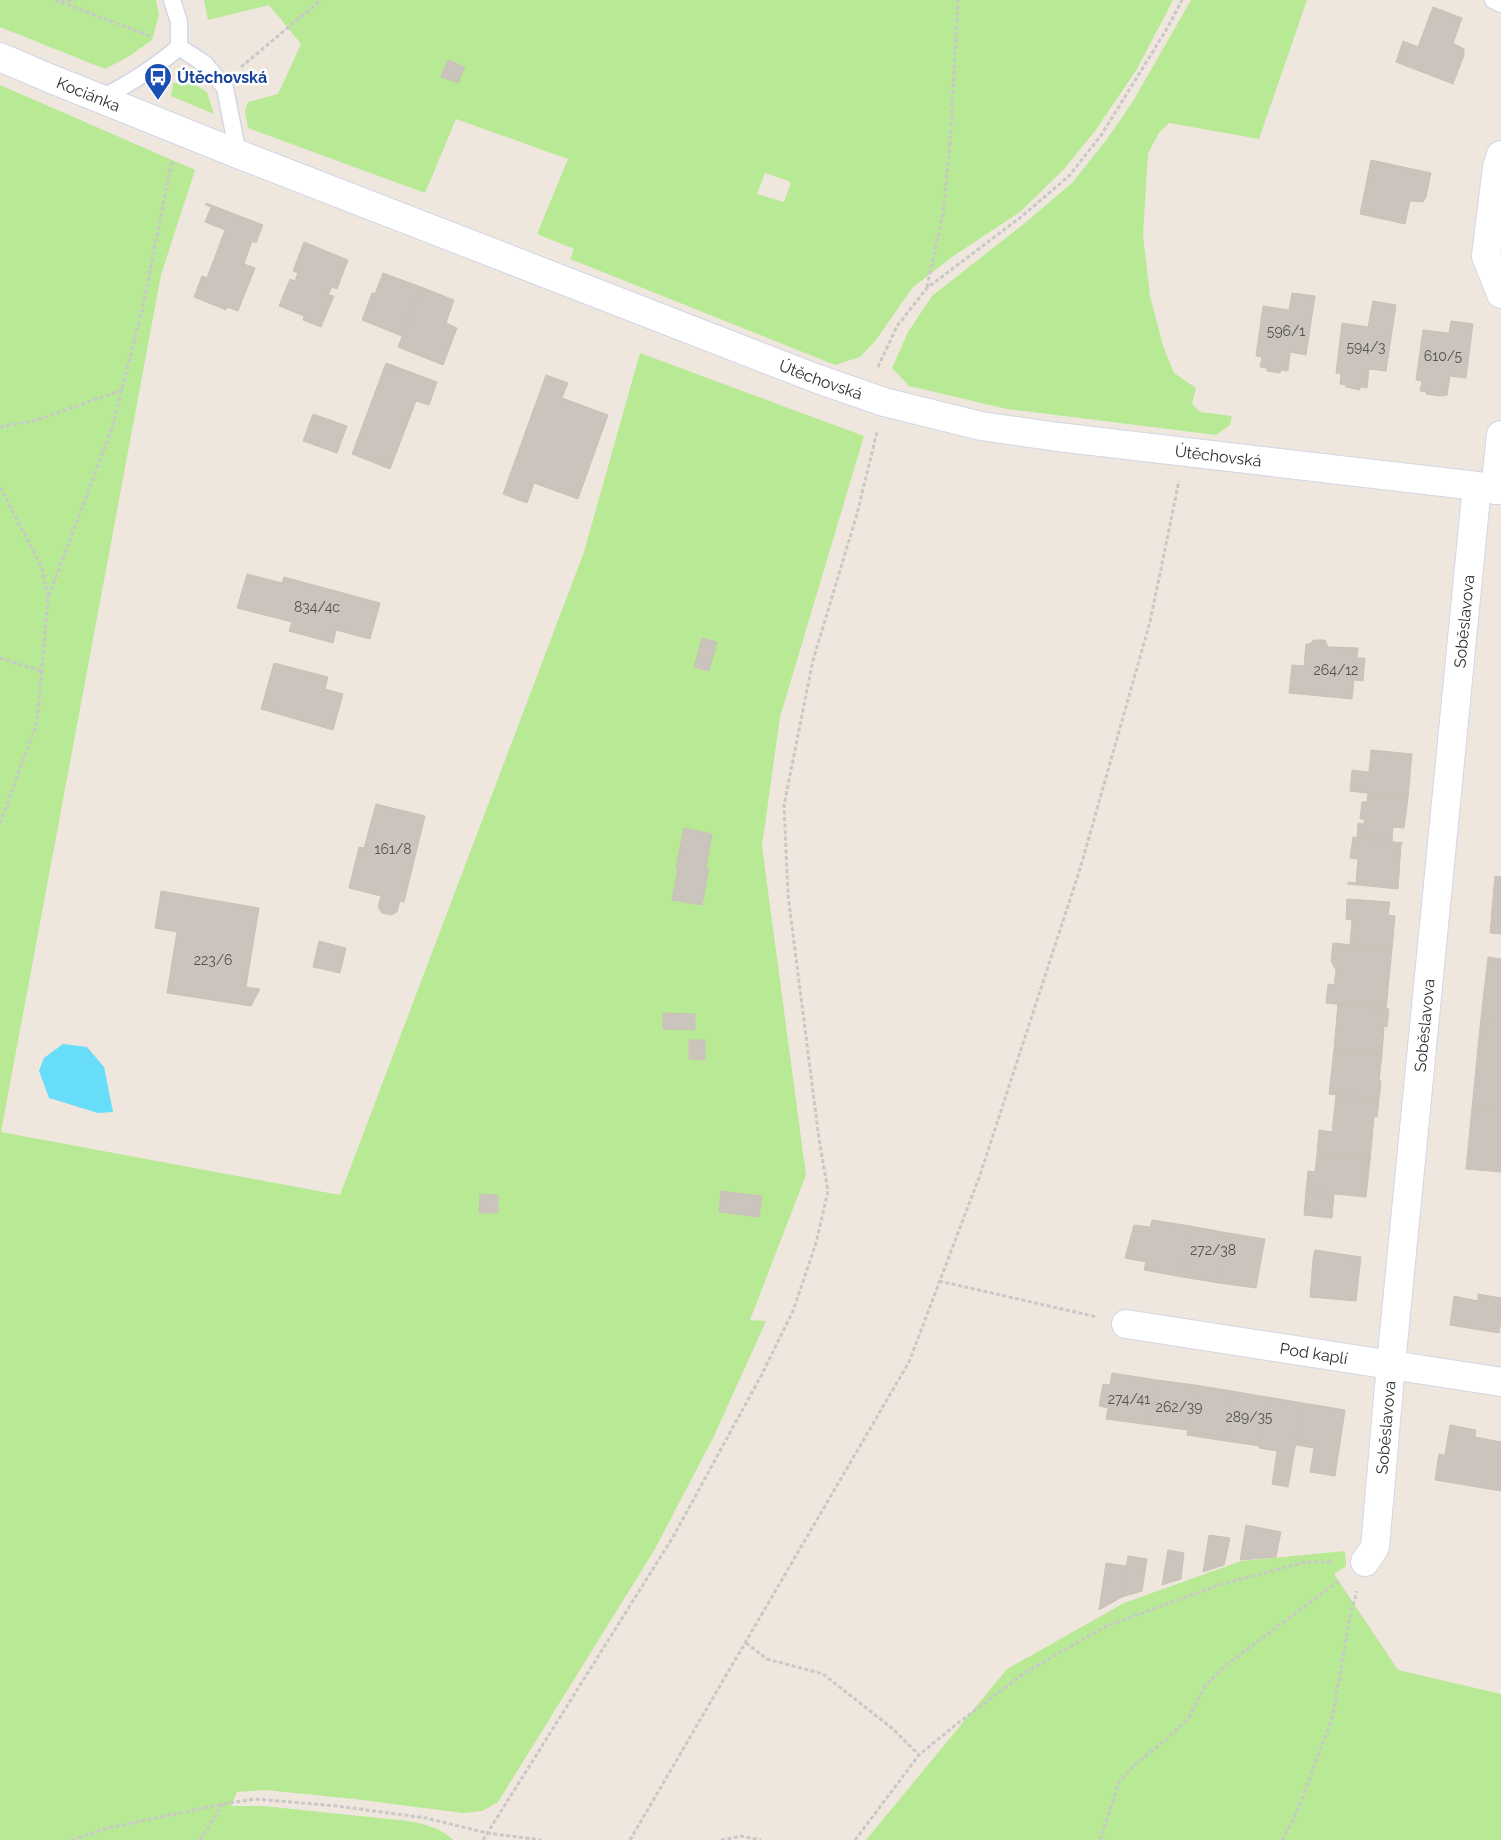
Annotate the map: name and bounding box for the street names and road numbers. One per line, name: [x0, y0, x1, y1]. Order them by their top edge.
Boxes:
street label: Kociánka: [54, 73, 123, 116]
street label: Útěchovská: [776, 355, 865, 404]
street label: Útěchovská: [1174, 441, 1263, 471]
street label: Soběslavova: [1450, 574, 1478, 669]
street label: Soběslavova: [1411, 978, 1439, 1073]
street label: Pod kaplí: [1278, 1339, 1349, 1368]
street label: Soběslavova: [1372, 1380, 1399, 1475]

